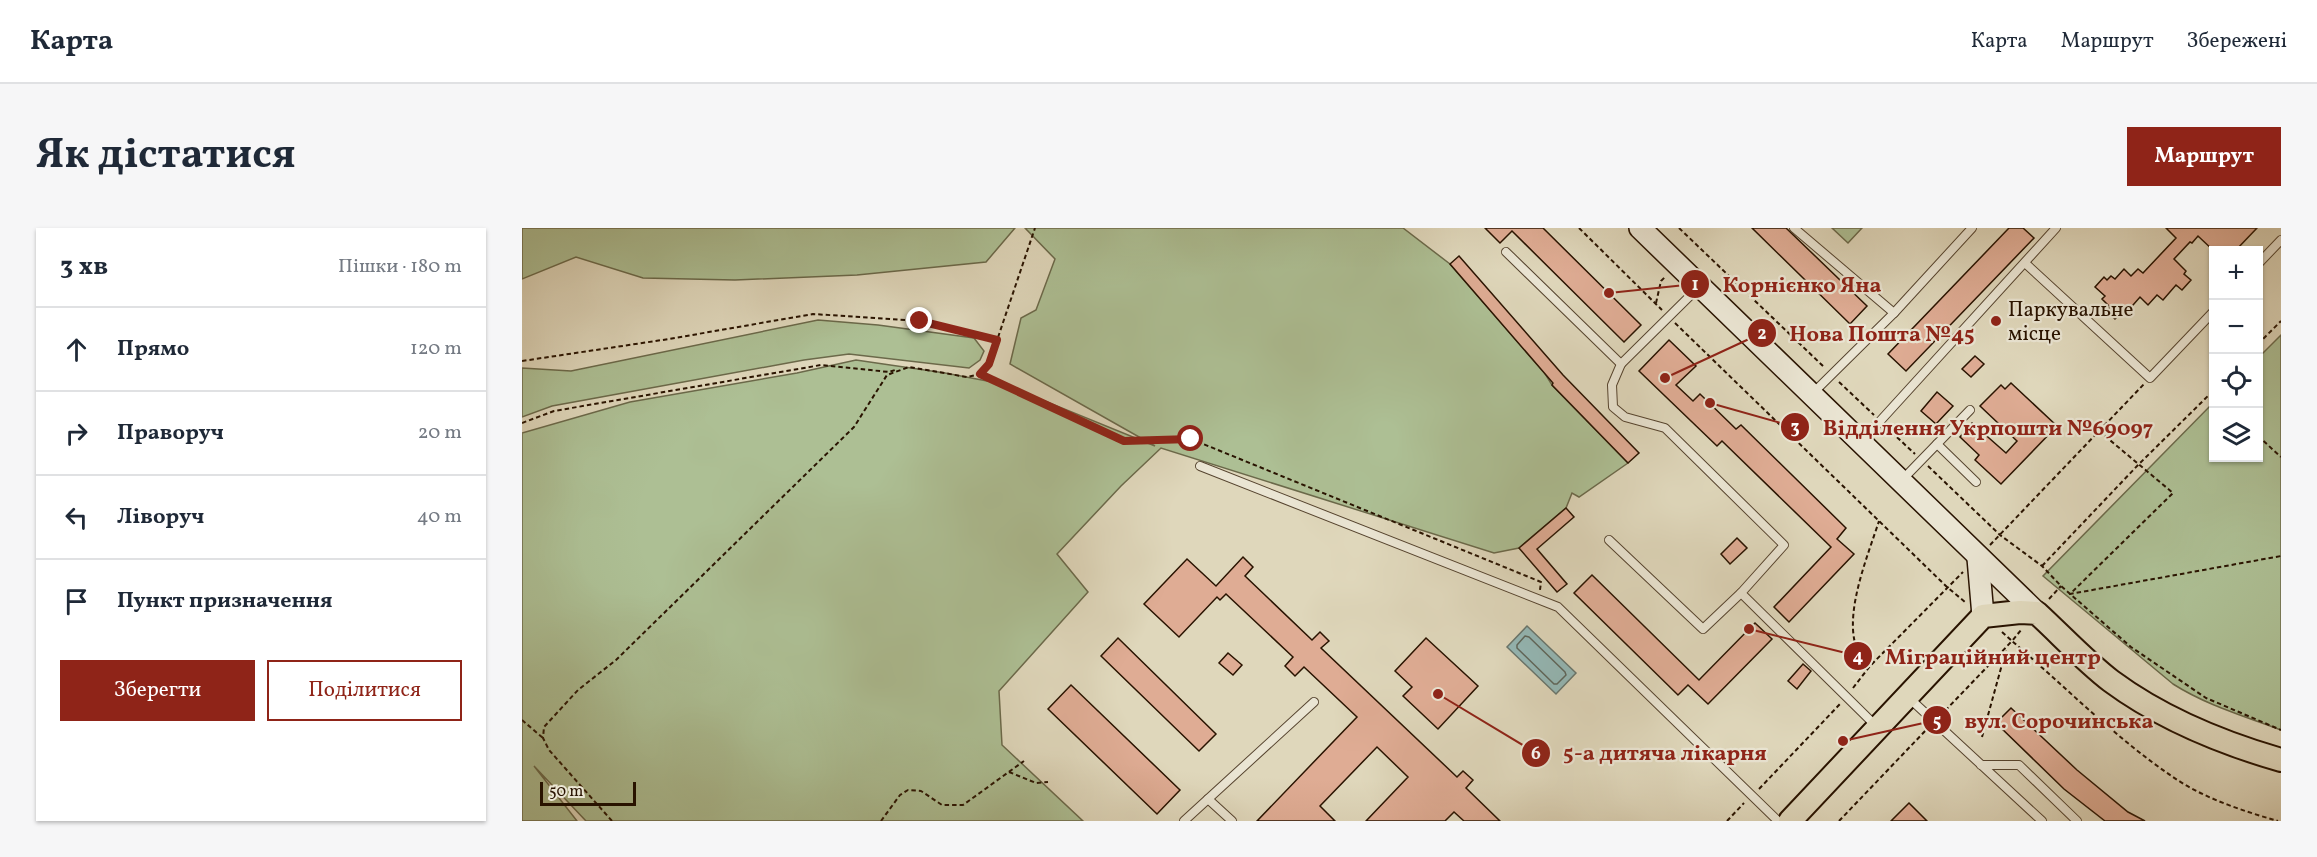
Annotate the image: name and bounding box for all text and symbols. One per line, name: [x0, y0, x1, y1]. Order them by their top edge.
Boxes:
text: Карта: [30, 22, 113, 61]
text: Карта: [1971, 27, 2028, 56]
text: Маршрут: [2061, 27, 2154, 56]
text: Збережені: [2187, 27, 2287, 56]
text: Як дістатися: [36, 127, 296, 186]
button: Маршрут: [2127, 127, 2281, 186]
map controls: [2209, 246, 2263, 462]
button: +: [2209, 246, 2263, 300]
text: 3 хв: [60, 249, 108, 285]
text: Пішки · 180 m: [338, 253, 462, 281]
callout: Корнієнко Яна: [1680, 264, 1893, 304]
text: Корнієнко Яна: [1722, 271, 1882, 302]
text: 1: [1691, 273, 1699, 298]
place label: Паркувальне місце: [2008, 296, 2133, 349]
button: −: [2209, 300, 2263, 354]
route end: [906, 307, 932, 333]
callout: Нова Пошта №45: [1747, 313, 1987, 353]
marker: Паркувальне місце: [1989, 314, 2003, 328]
text: Нова Пошта №45: [1789, 320, 1975, 351]
text: 2: [1757, 322, 1767, 347]
icon: ahead: [60, 333, 93, 366]
text: Прямо: [117, 334, 189, 365]
text: 120 m: [410, 335, 462, 363]
button: locate: [2209, 354, 2263, 408]
callout: Відділення Укрпошти №69097: [1780, 407, 2165, 447]
button: layers: [2209, 408, 2263, 462]
text: Відділення Укрпошти №69097: [1823, 414, 2153, 445]
text: 3: [1790, 416, 1800, 441]
icon: right: [60, 417, 93, 450]
text: Праворуч: [117, 418, 224, 449]
text: 20 m: [418, 419, 462, 447]
route start: [1177, 425, 1203, 451]
icon: left: [60, 501, 93, 534]
text: Ліворуч: [117, 502, 204, 533]
text: 40 m: [417, 503, 462, 531]
icon: arrive: [60, 585, 93, 618]
text: Пункт призначення: [117, 586, 333, 617]
callout: Міграційний центр: [1843, 636, 2113, 676]
text: Міграційний центр: [1885, 643, 2101, 674]
text: 4: [1853, 645, 1864, 670]
button: Зберегти: [60, 660, 255, 721]
button: Поділитися: [267, 660, 462, 721]
callout: вул. Сорочинська: [1922, 700, 2165, 740]
text: вул. Сорочинська: [1965, 707, 2153, 738]
text: 5: [1933, 710, 1941, 735]
callout: 5-а дитяча лікарня: [1521, 733, 1779, 773]
text: 5-а дитяча лікарня: [1563, 739, 1767, 770]
text: 6: [1531, 742, 1541, 767]
scale bar: [540, 779, 636, 806]
text: 50 m: [549, 781, 583, 803]

